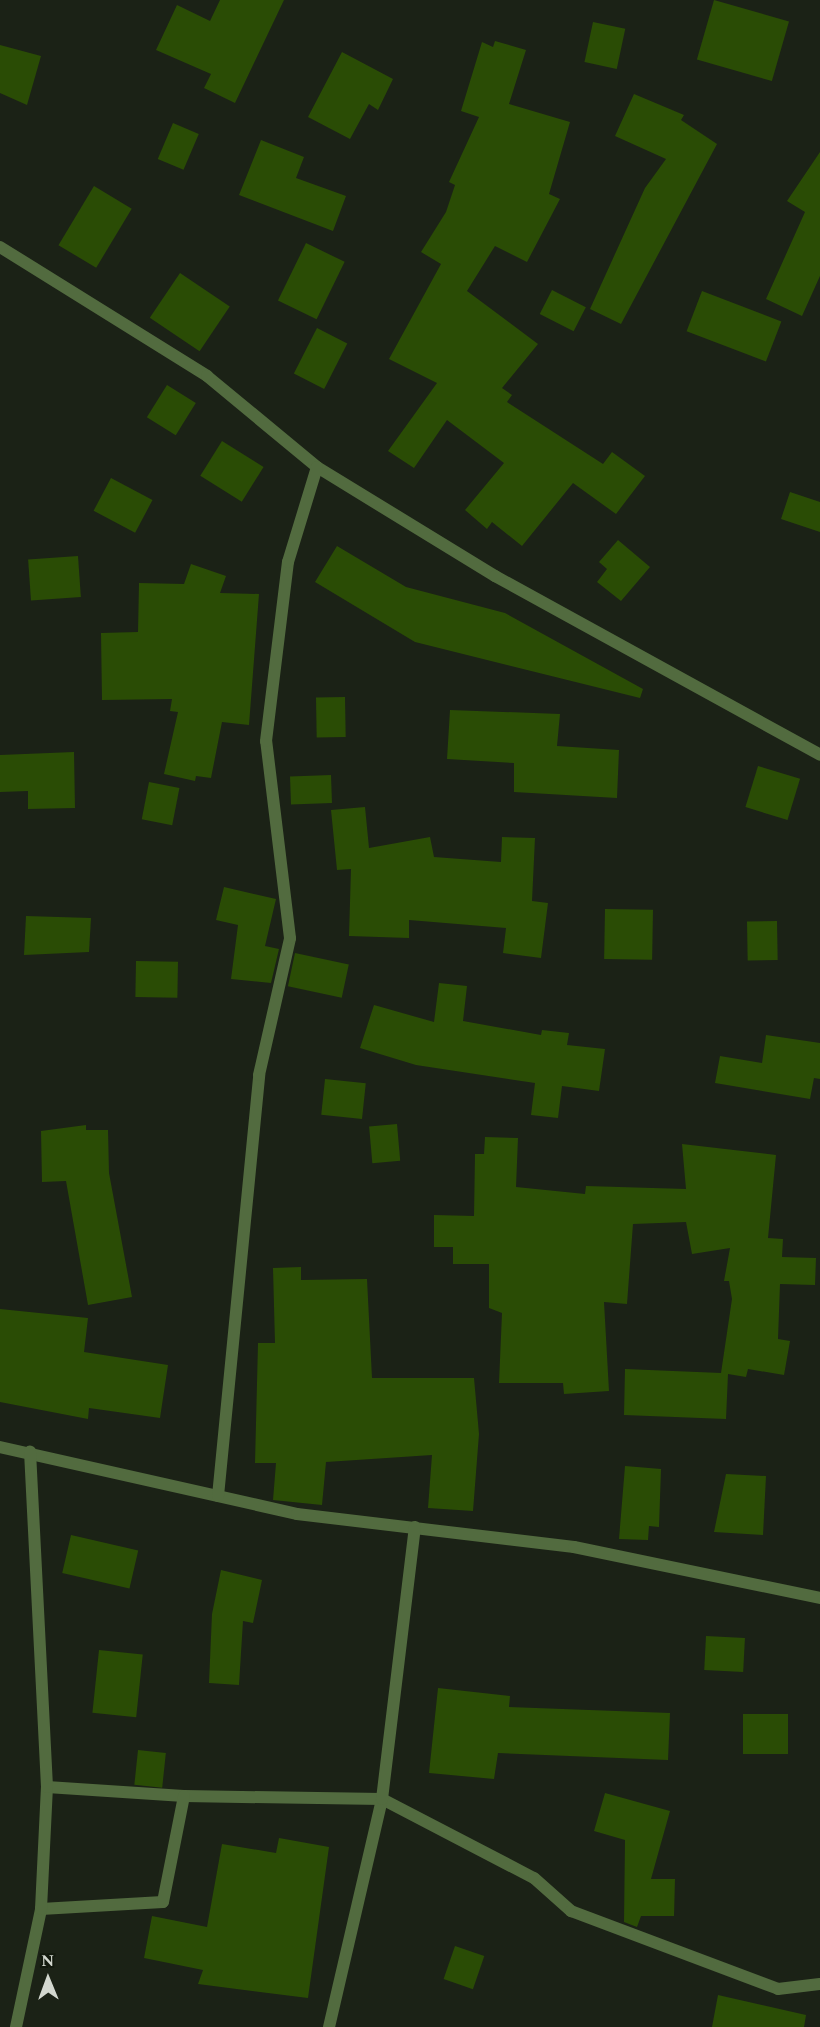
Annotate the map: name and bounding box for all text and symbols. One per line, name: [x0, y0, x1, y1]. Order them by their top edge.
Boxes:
north arrow: [18, 1949, 78, 2009]
text: N: [41, 1949, 54, 1973]

